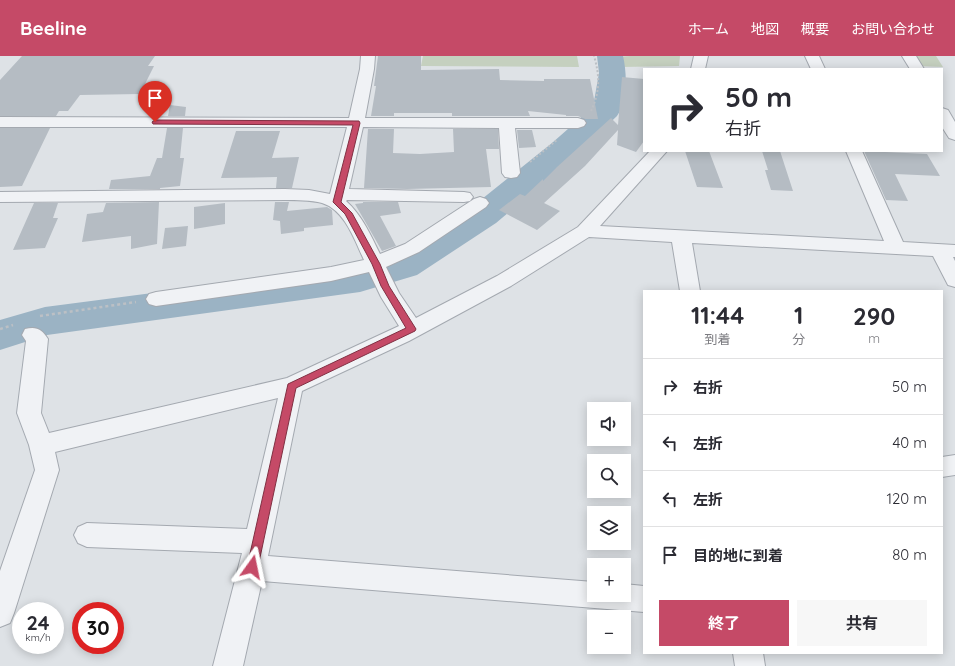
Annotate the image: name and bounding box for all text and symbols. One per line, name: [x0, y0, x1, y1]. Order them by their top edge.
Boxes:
text: Beeline: [20, 16, 87, 40]
text: ホーム: [687, 20, 729, 38]
text: 地図: [751, 20, 779, 38]
text: 概要: [801, 20, 829, 38]
text: お問い合わせ: [851, 20, 935, 38]
text: 50 m: [725, 79, 792, 114]
pin: [138, 81, 172, 122]
icon: right: [659, 84, 711, 136]
icon: arrive: [144, 87, 166, 109]
text: 右折: [725, 117, 761, 140]
text: 11:44: [691, 300, 744, 330]
text: 1: [794, 300, 803, 330]
text: 290: [853, 301, 895, 331]
text: m: [868, 330, 880, 346]
text: 到着: [705, 331, 731, 347]
text: 分: [792, 331, 805, 347]
icon: right: [659, 376, 681, 398]
text: 50 m: [892, 377, 927, 396]
text: 右折: [693, 378, 723, 397]
map controls: [587, 402, 631, 654]
button: sound: [587, 402, 631, 446]
icon: left: [659, 432, 681, 454]
text: 40 m: [892, 433, 927, 452]
text: 左折: [693, 434, 723, 453]
button: search: [587, 454, 631, 498]
icon: left: [659, 488, 681, 510]
text: 120 m: [886, 489, 927, 508]
text: 左折: [693, 490, 723, 509]
button: layers: [587, 506, 631, 550]
icon: arrive: [659, 544, 681, 566]
text: 80 m: [892, 545, 927, 564]
position arrow: [231, 546, 273, 588]
text: 目的地に到着: [693, 546, 783, 565]
button: +: [587, 558, 631, 602]
button: 終了: [659, 600, 789, 646]
button: 共有: [797, 600, 927, 646]
speed limit sign: 30: [72, 602, 124, 654]
text: 24: [26, 610, 50, 635]
button: −: [587, 610, 631, 654]
text: km/h: [25, 631, 51, 644]

